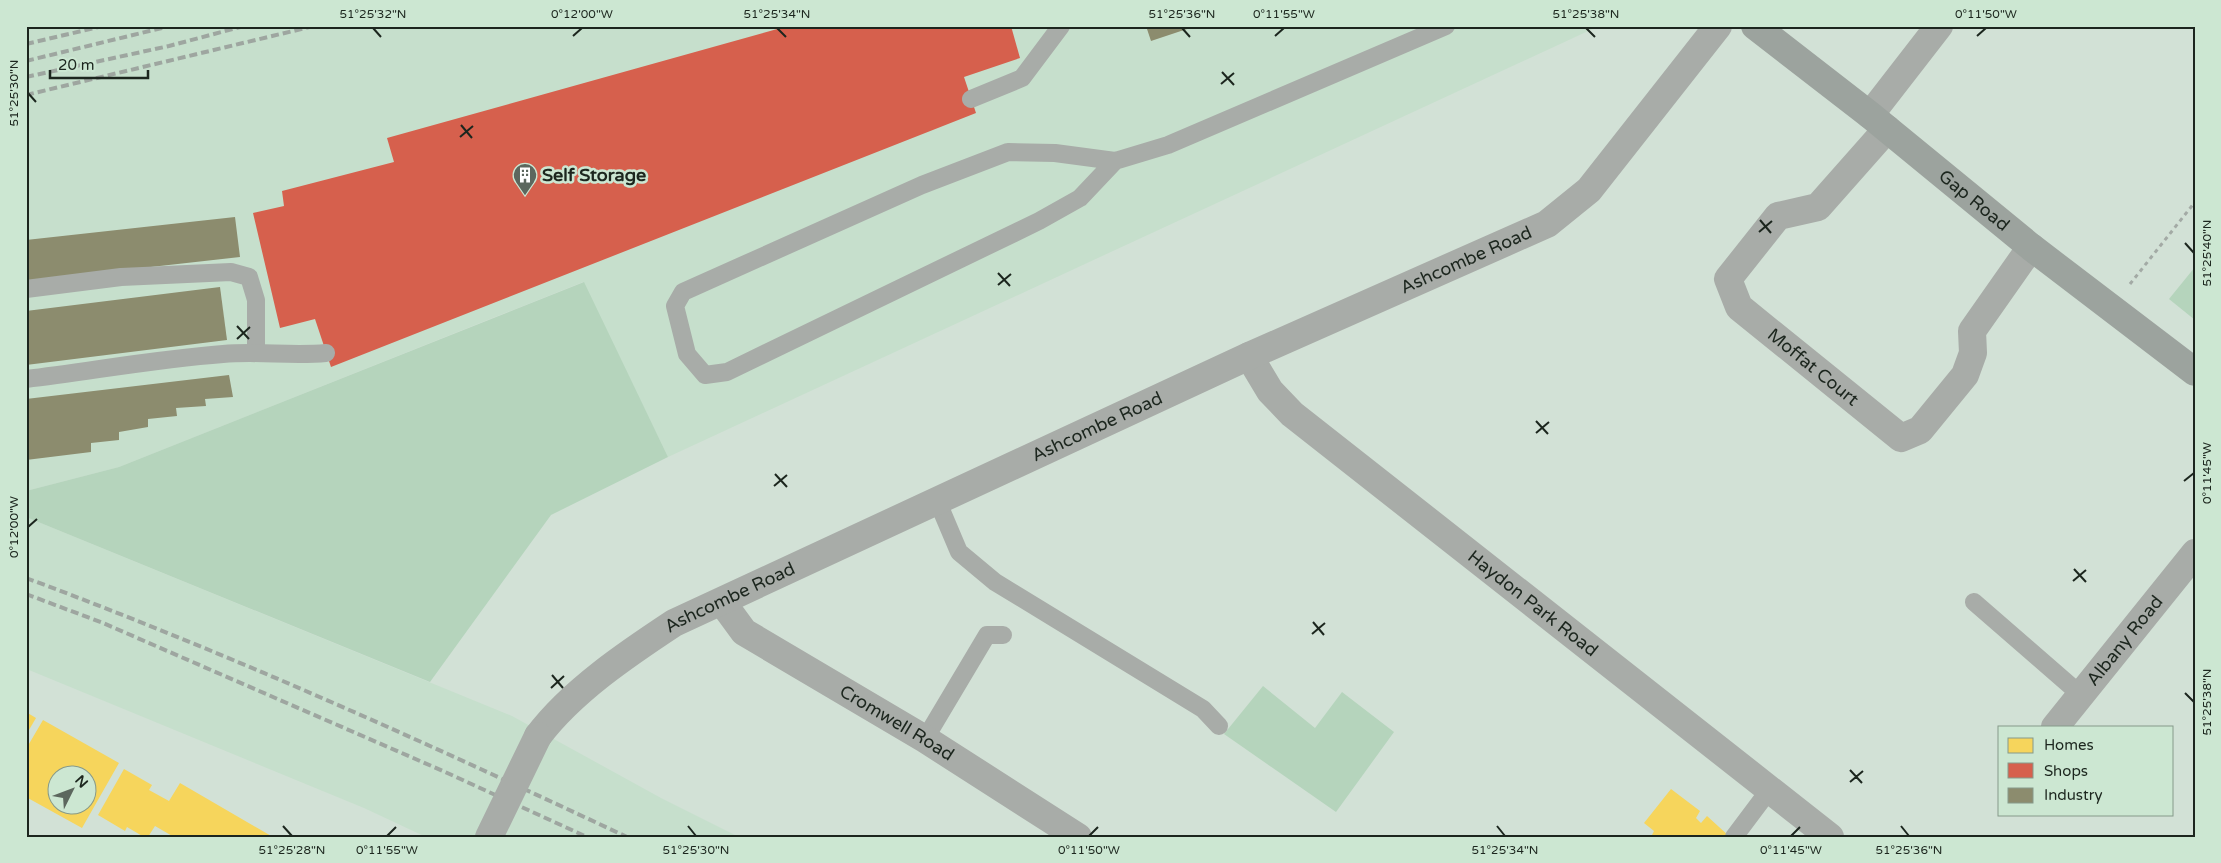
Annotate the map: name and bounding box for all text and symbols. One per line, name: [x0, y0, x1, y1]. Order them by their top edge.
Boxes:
text: 51°25'32"N: [340, 7, 407, 21]
text: 0°12'00"W: [551, 7, 613, 21]
text: 51°25'34"N: [744, 7, 811, 21]
text: 51°25'36"N: [1149, 7, 1216, 21]
text: 0°11'55"W: [1253, 7, 1315, 21]
text: 51°25'38"N: [1553, 7, 1620, 21]
text: 0°11'50"W: [1955, 7, 2017, 21]
scale bar: [50, 48, 148, 80]
text: 20 m: [58, 56, 95, 74]
text: 51°25'30"N: [7, 60, 21, 127]
building icon: Self Storage: [512, 162, 538, 196]
place label: Self Storage: [542, 164, 646, 186]
street label: Gap Road: [1934, 165, 2014, 236]
text: 51°25'40"N: [2200, 220, 2214, 287]
street label: Ashcombe Road: [1397, 221, 1535, 299]
street label: Moffat Court: [1763, 323, 1863, 411]
street label: Ashcombe Road: [1028, 387, 1166, 466]
text: 0°11'45"W: [2200, 442, 2214, 504]
text: 0°12'00"W: [7, 496, 21, 558]
street label: Haydon Park Road: [1463, 545, 1602, 661]
street label: Ashcombe Road: [660, 557, 798, 637]
street label: Albany Road: [2082, 591, 2168, 690]
text: 51°25'38"N: [2200, 669, 2214, 736]
street label: Cromwell Road: [836, 680, 958, 766]
legend: [1998, 726, 2174, 816]
text: Homes: [2044, 736, 2094, 754]
text: Shops: [2044, 762, 2088, 780]
north arrow: [48, 766, 98, 816]
text: N: [71, 772, 91, 792]
text: Industry: [2044, 786, 2103, 804]
text: 51°25'28"N: [259, 843, 326, 857]
text: 0°11'55"W: [356, 843, 418, 857]
text: 51°25'30"N: [663, 843, 730, 857]
text: 0°11'50"W: [1058, 843, 1120, 857]
text: 51°25'34"N: [1472, 843, 1539, 857]
text: 0°11'45"W: [1760, 843, 1822, 857]
text: 51°25'36"N: [1876, 843, 1943, 857]

